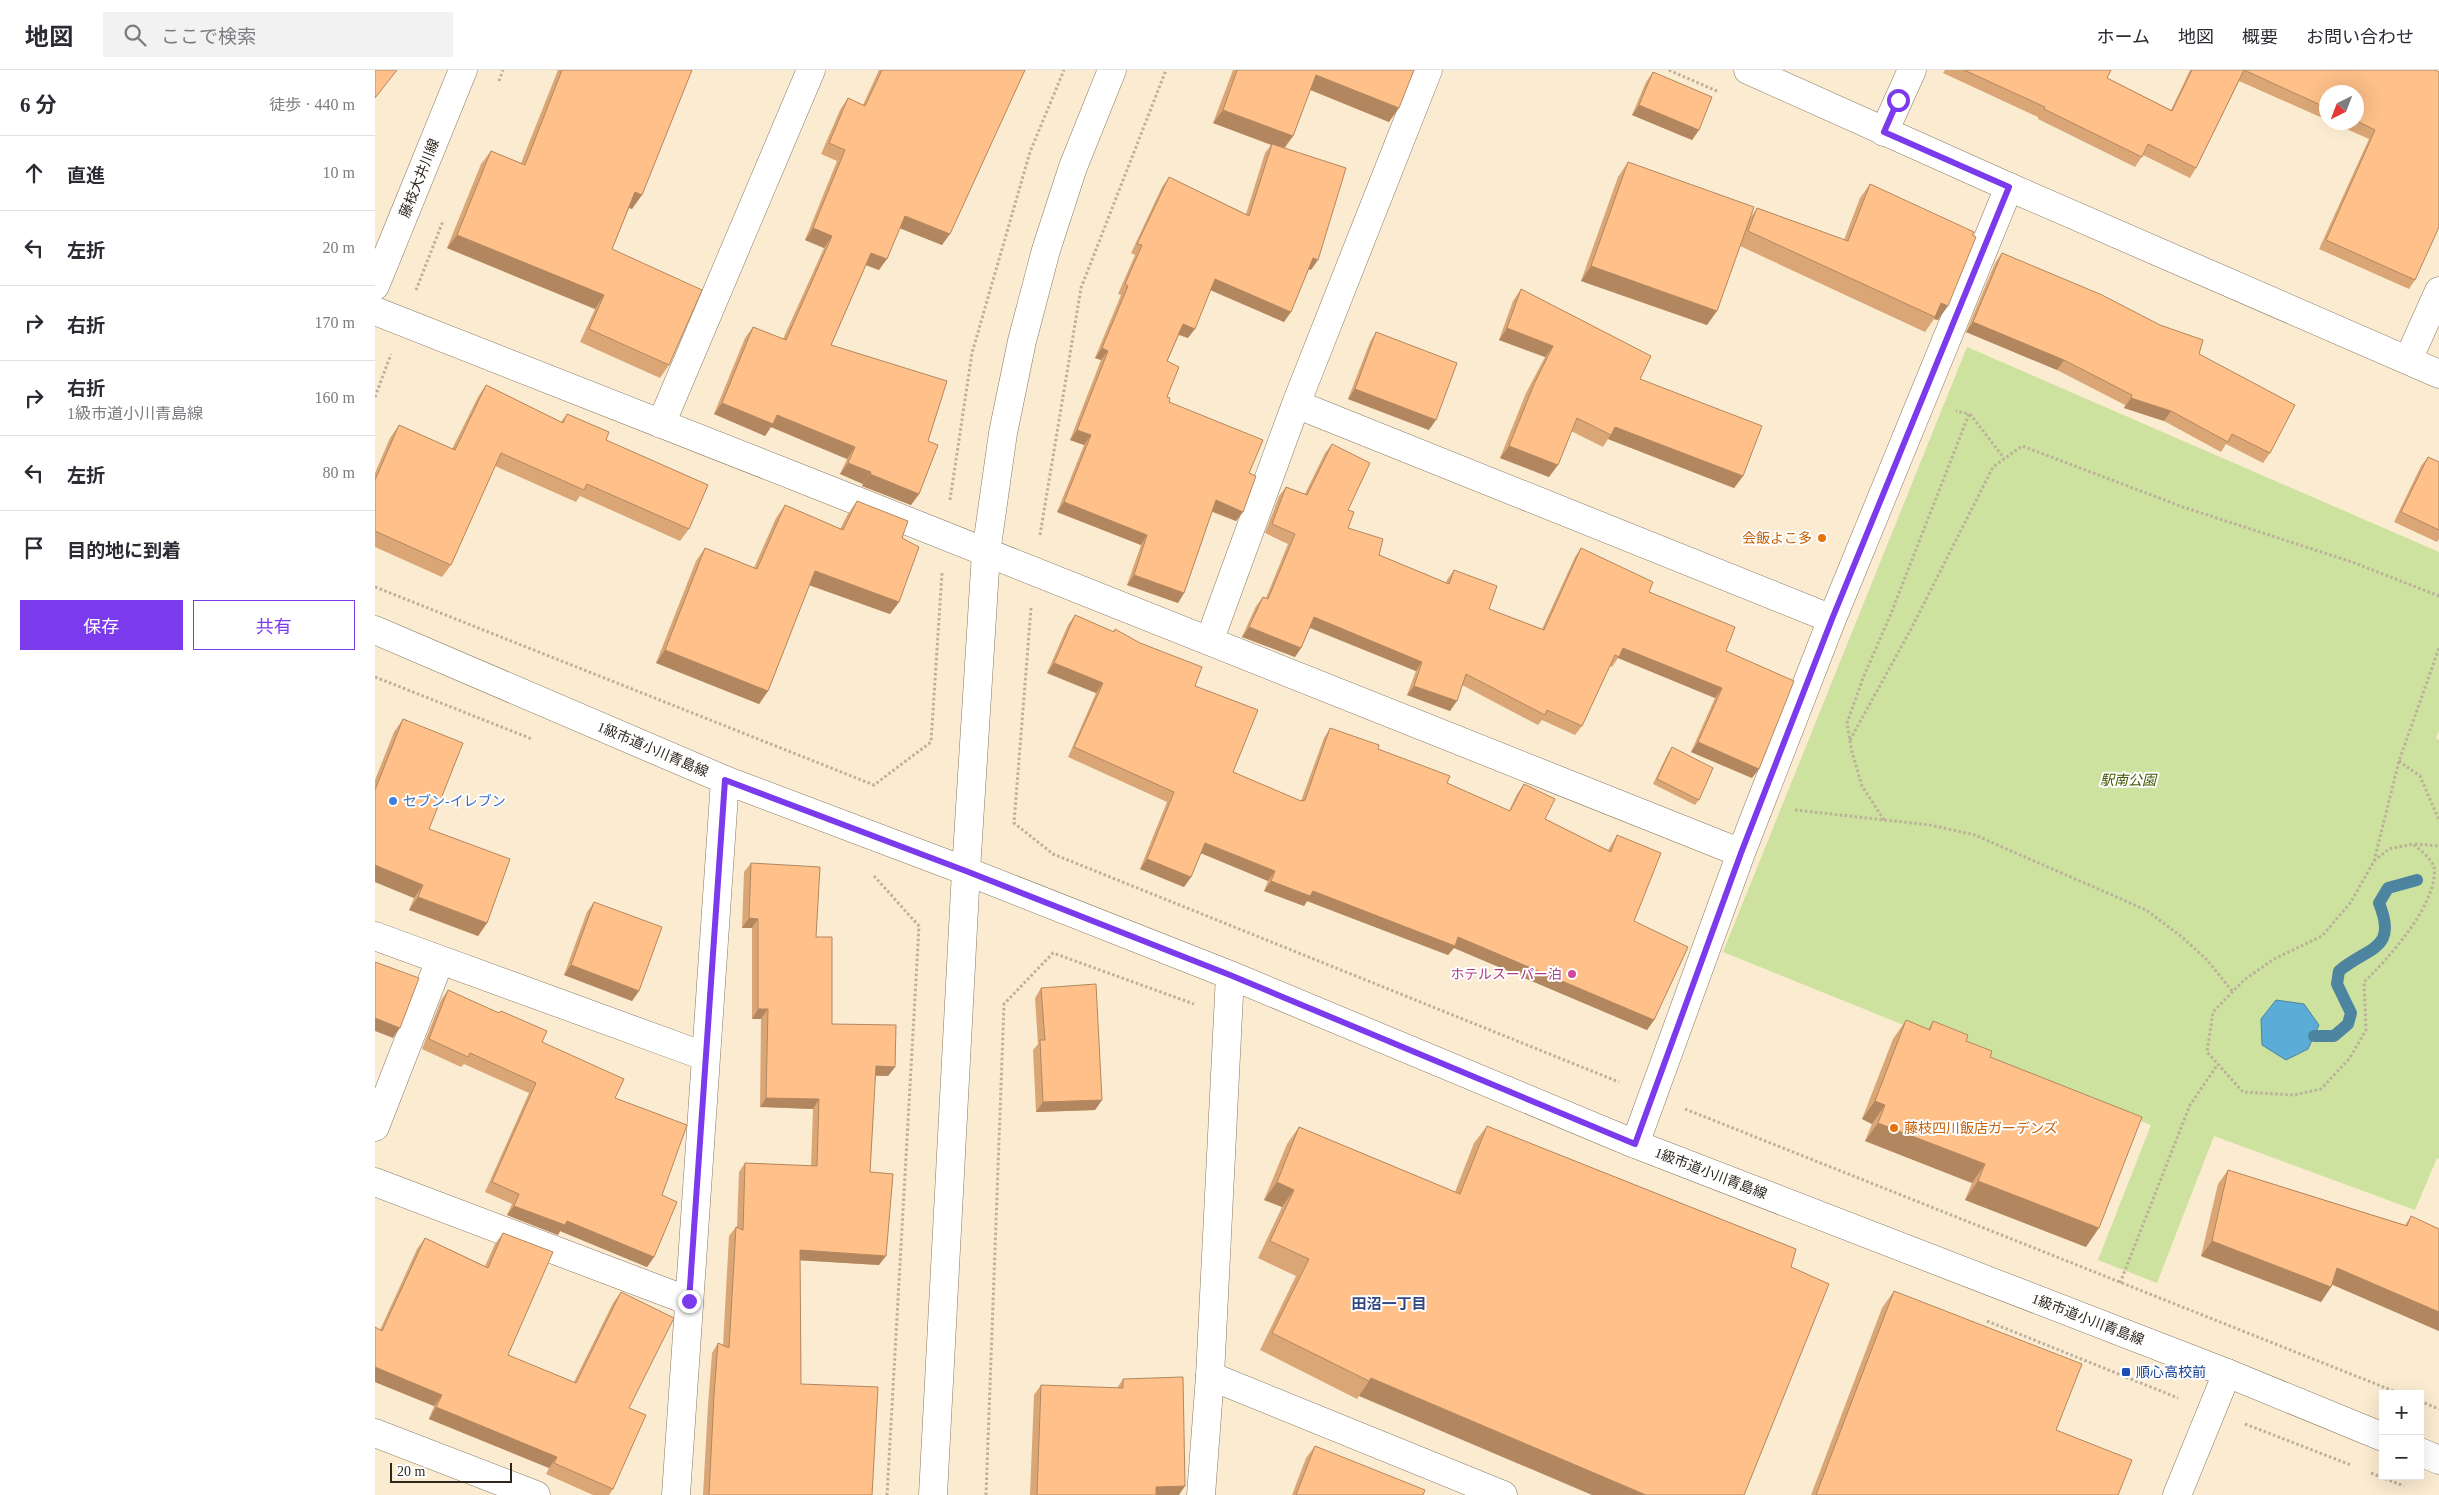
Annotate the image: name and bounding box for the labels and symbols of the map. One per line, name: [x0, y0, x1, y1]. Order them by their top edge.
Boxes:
north arrow: [2319, 85, 2364, 130]
route start: [1887, 89, 1910, 112]
street label: 藤枝大井川線: [396, 136, 442, 220]
place label: 会飯よこ多: [1742, 531, 1812, 546]
marker: 会飯よこ多: [1816, 532, 1828, 544]
street label: 1級市道小川青島線: [595, 719, 711, 780]
park label: 駅南公園: [2100, 773, 2158, 788]
place label: セブン-イレブン: [403, 793, 506, 809]
marker: セブン-イレブン: [387, 795, 399, 807]
place label: ホテルスーパー泊: [1450, 967, 1562, 982]
marker: ホテルスーパー泊: [1566, 968, 1578, 980]
place label: 藤枝四川飯店ガーデンズ: [1904, 1120, 2058, 1136]
marker: 藤枝四川飯店ガーデンズ: [1888, 1122, 1900, 1134]
street label: 1級市道小川青島線: [1653, 1145, 1769, 1202]
route end: [678, 1290, 701, 1313]
street label: 1級市道小川青島線: [2030, 1291, 2146, 1348]
district label: 田沼一丁目: [1351, 1296, 1427, 1312]
place label: 順心高校前: [2136, 1364, 2206, 1380]
marker: 順心高校前: [2120, 1366, 2132, 1378]
scale bar: [390, 1460, 513, 1483]

